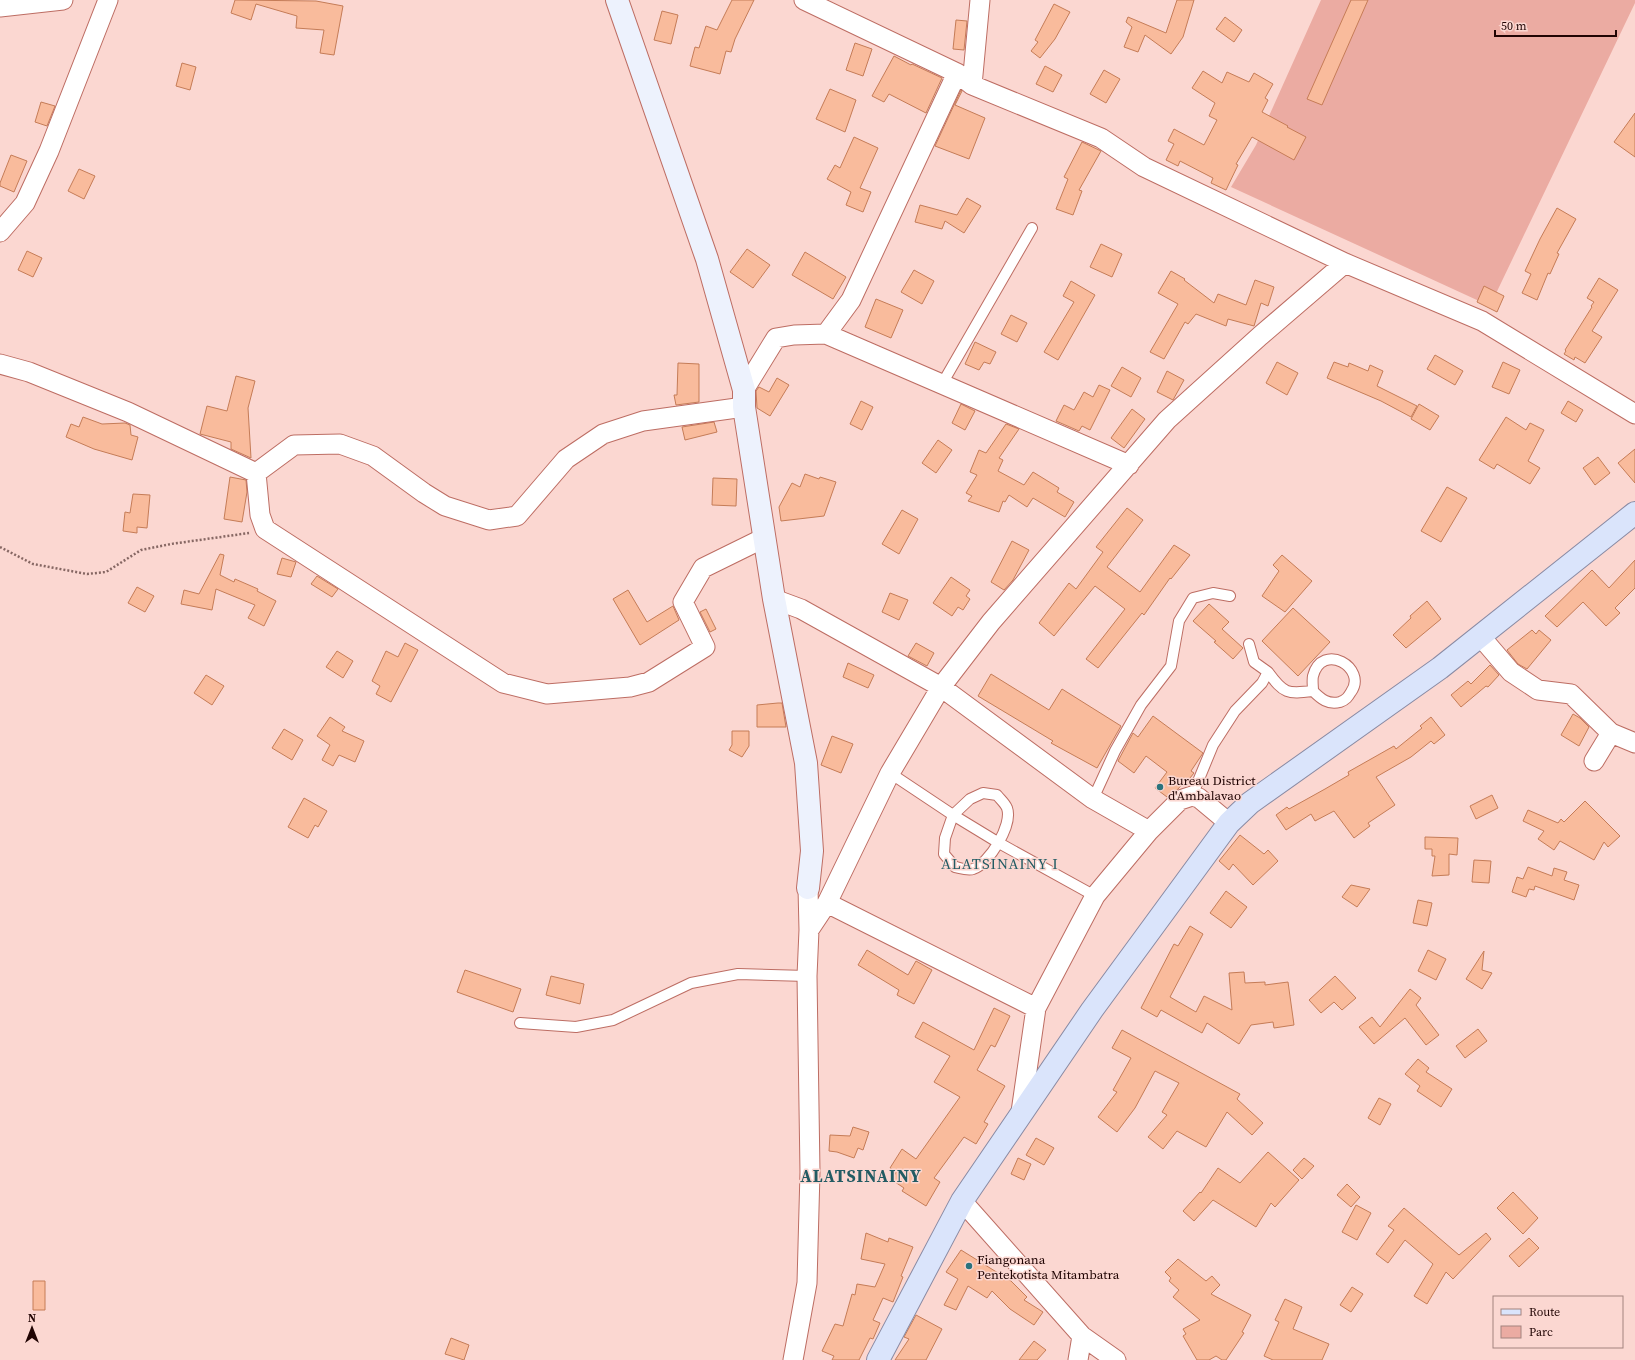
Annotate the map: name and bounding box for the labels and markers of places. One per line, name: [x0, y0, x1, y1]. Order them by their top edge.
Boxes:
place label: Bureau District d'Ambalavao: [1168, 772, 1256, 804]
marker: Bureau District d'Ambalavao: [1155, 782, 1165, 792]
place label: Fiangonana Pentekotista Mitambatra: [977, 1251, 1120, 1283]
marker: Fiangonana Pentekotista Mitambatra: [964, 1261, 974, 1271]

